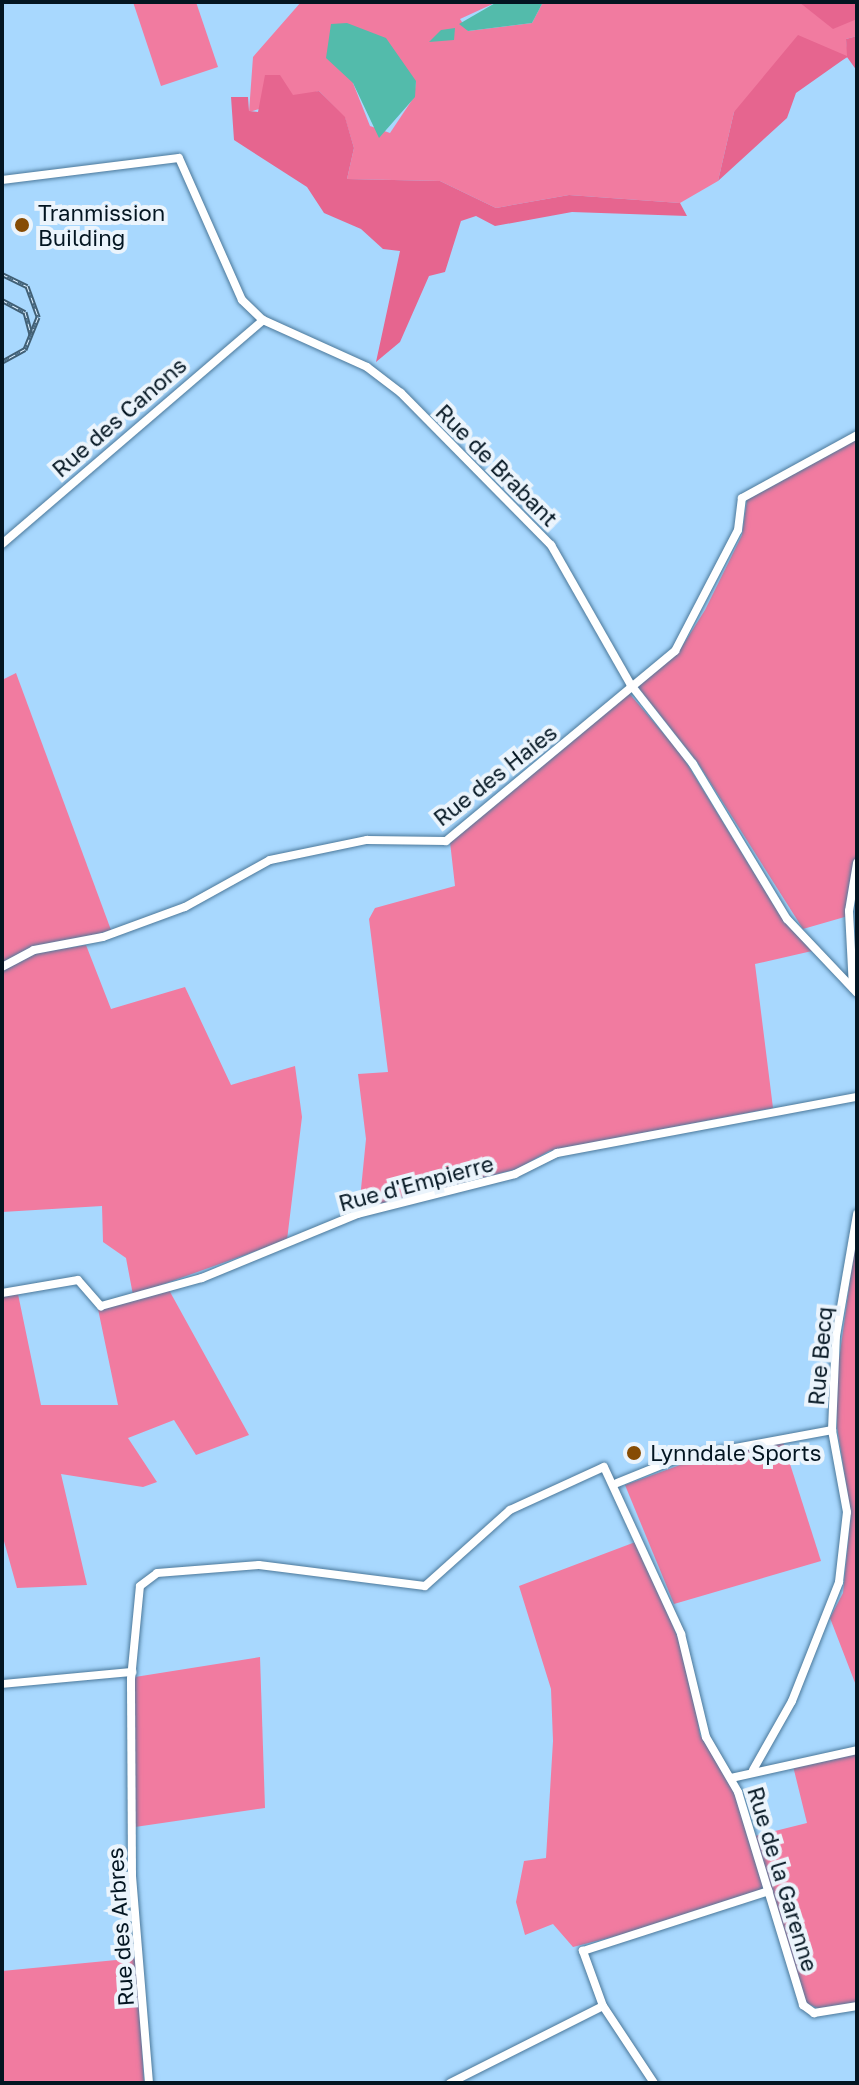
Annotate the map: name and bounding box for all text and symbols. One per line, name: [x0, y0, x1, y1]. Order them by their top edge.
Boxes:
place label: Tranmission Building: [38, 199, 165, 250]
marker: Tranmission Building: [13, 216, 31, 234]
street label: Rue des Canons: [47, 352, 191, 482]
street label: Rue de Brabant: [431, 399, 563, 531]
street label: Rue des Haies: [428, 719, 562, 831]
street label: Rue d'Empierre: [336, 1150, 496, 1216]
street label: Rue Becq: [803, 1305, 837, 1407]
place label: Lynndale Sports: [650, 1440, 821, 1466]
marker: Lynndale Sports: [625, 1444, 643, 1462]
street label: Rue de la Garenne: [742, 1783, 824, 1975]
street label: Rue des Arbres: [101, 1847, 139, 2007]

